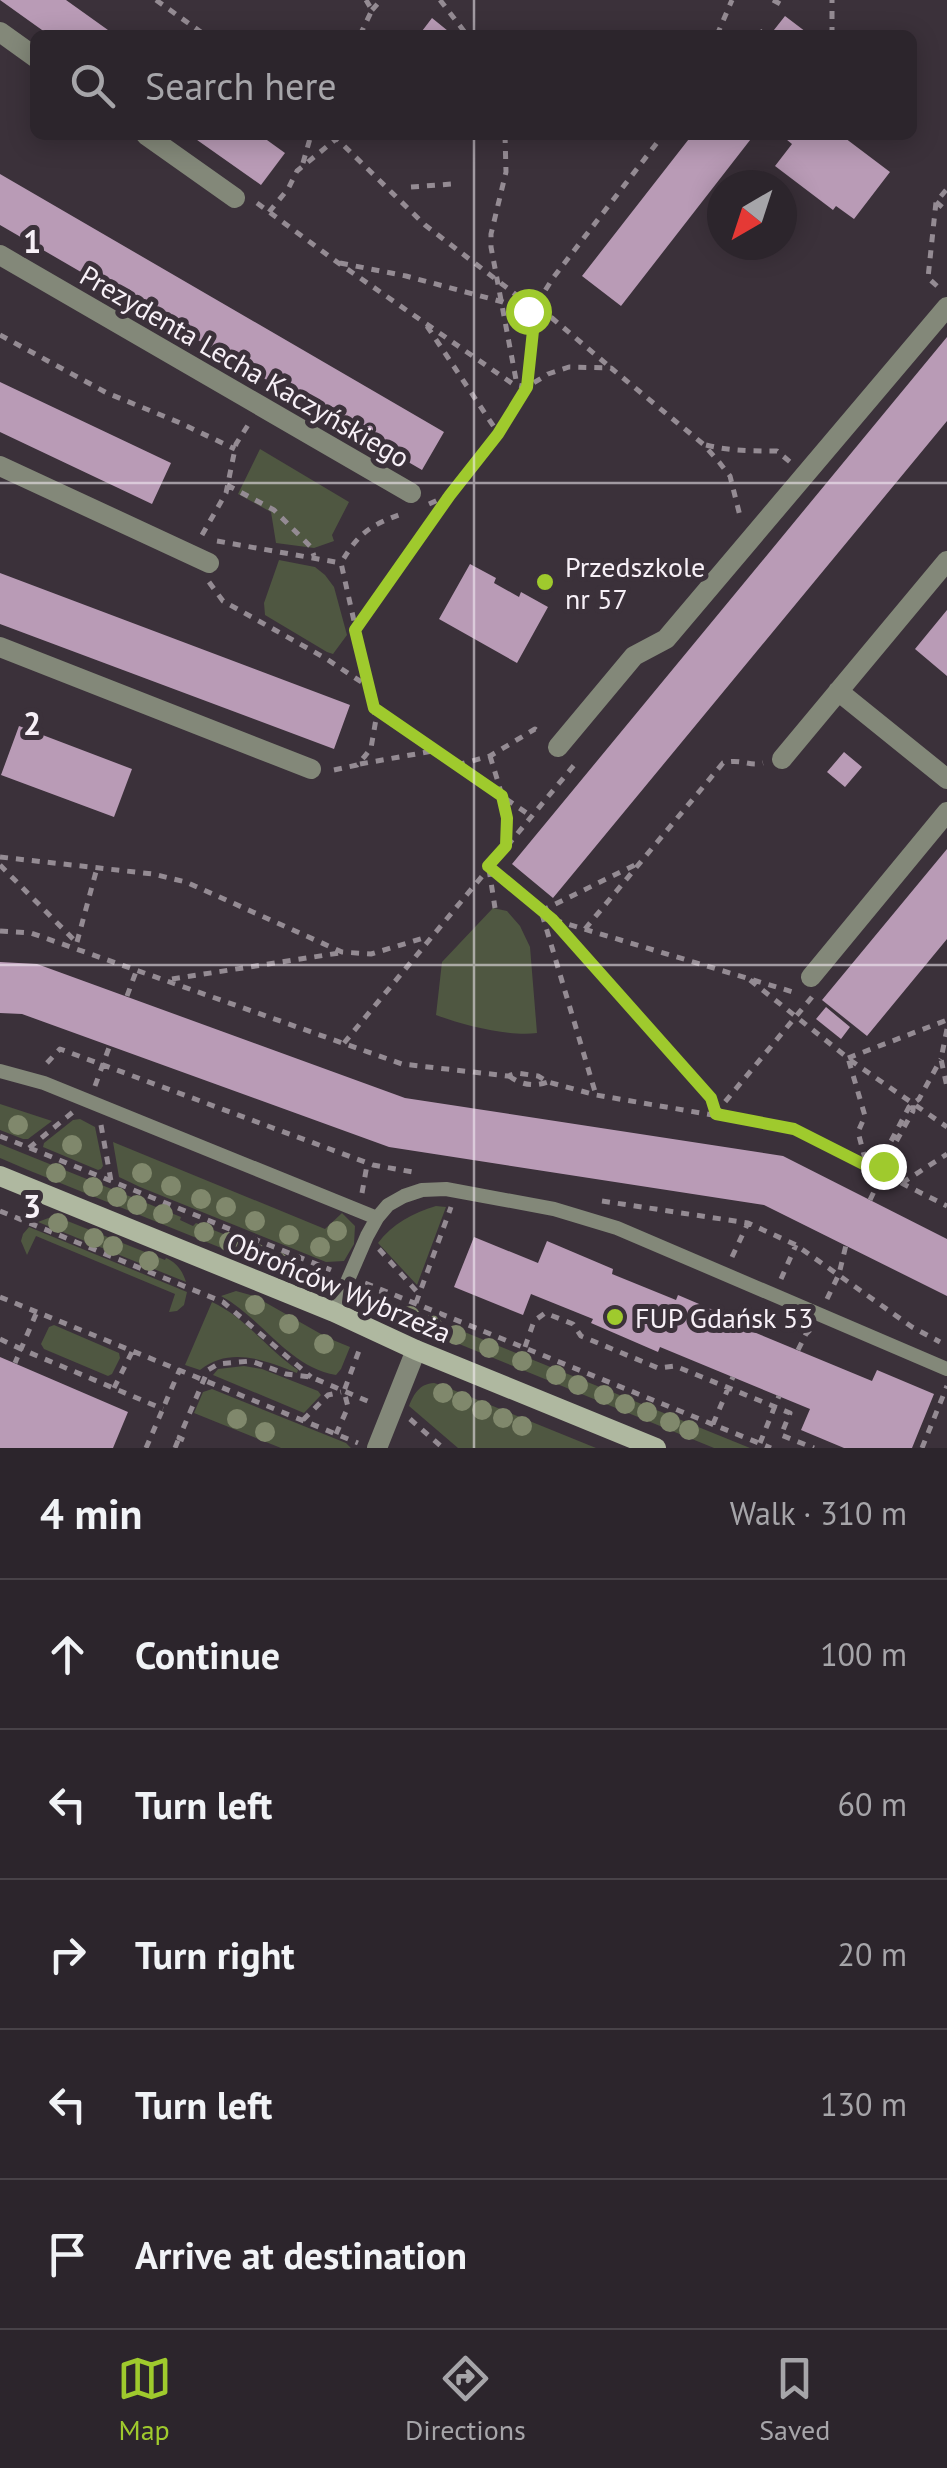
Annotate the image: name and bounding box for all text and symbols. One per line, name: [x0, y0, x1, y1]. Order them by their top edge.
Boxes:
search box: [30, 30, 917, 140]
icon: search: [65, 58, 120, 113]
text: Search here: [145, 61, 337, 110]
north arrow: [707, 170, 797, 260]
text: 1: [23, 220, 41, 262]
street label: Prezydenta Lecha Kaczyńskiego: [74, 256, 416, 476]
route start: [506, 289, 552, 335]
place label: Przedszkole nr 57: [565, 548, 705, 617]
marker: Przedszkole nr 57: [534, 571, 556, 593]
text: 2: [23, 702, 41, 744]
route end: [861, 1144, 907, 1190]
text: 3: [23, 1185, 41, 1227]
street label: Obrońców Wybrzeża: [221, 1223, 457, 1351]
place label: FUP Gdańsk 53: [635, 1299, 814, 1336]
marker: FUP Gdańsk 53: [604, 1306, 626, 1328]
text: 4 min: [40, 1486, 142, 1541]
text: Walk · 310 m: [730, 1492, 907, 1534]
icon: ahead: [40, 1627, 95, 1682]
text: Continue: [135, 1630, 280, 1679]
text: 100 m: [820, 1633, 907, 1675]
icon: left: [40, 1777, 95, 1832]
text: Turn left: [135, 1780, 272, 1829]
text: 60 m: [838, 1783, 907, 1825]
icon: right: [40, 1927, 95, 1982]
text: Turn right: [135, 1930, 295, 1979]
text: 20 m: [838, 1933, 907, 1975]
icon: left: [40, 2077, 95, 2132]
text: Turn left: [135, 2080, 272, 2129]
text: 130 m: [820, 2083, 907, 2125]
icon: arrive: [40, 2227, 95, 2282]
text: Arrive at destination: [135, 2230, 467, 2279]
tab: Map: [117, 2351, 172, 2448]
tab: Directions: [405, 2351, 526, 2448]
tab: Saved: [759, 2351, 830, 2448]

